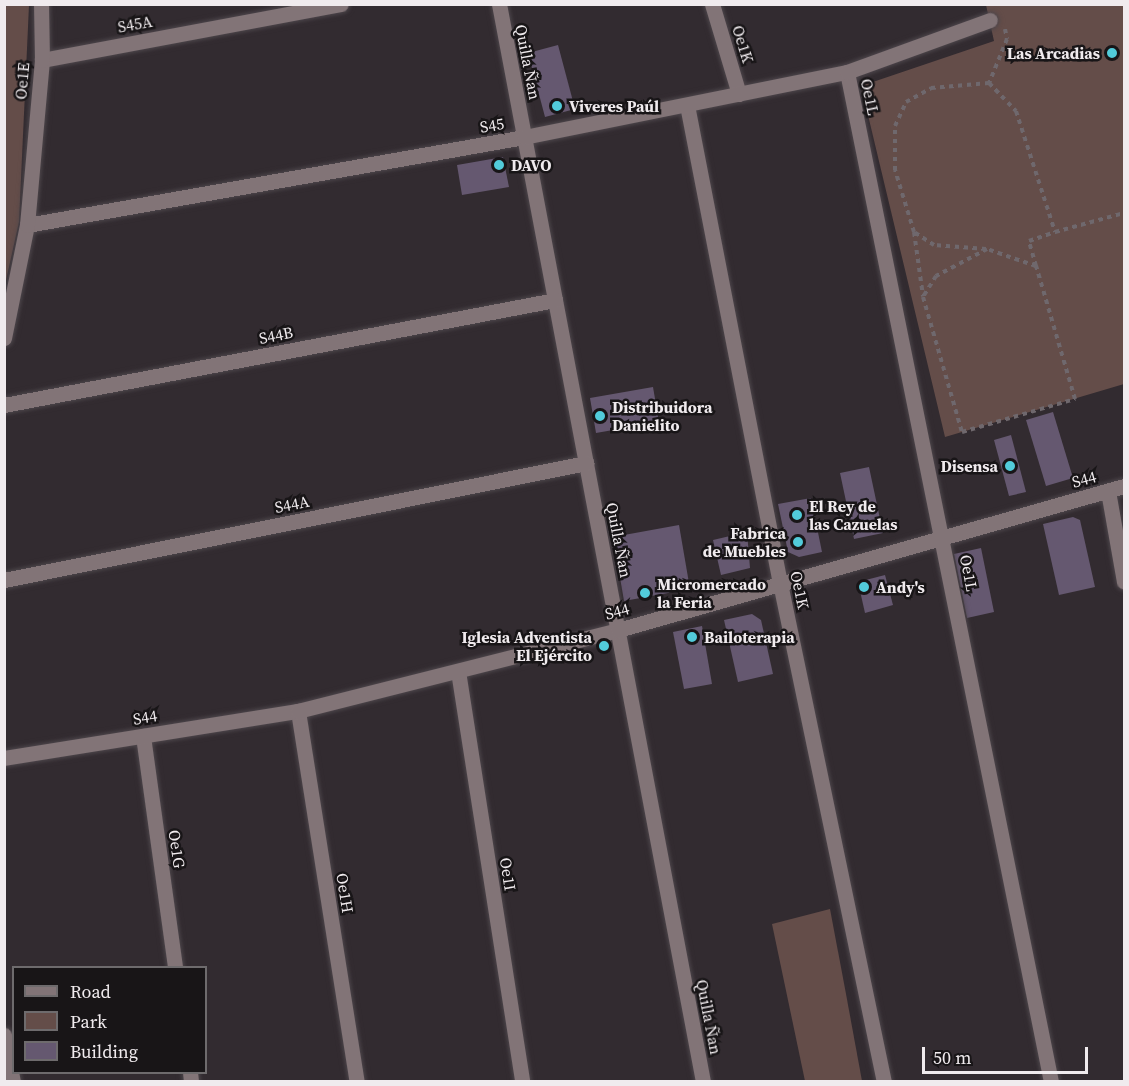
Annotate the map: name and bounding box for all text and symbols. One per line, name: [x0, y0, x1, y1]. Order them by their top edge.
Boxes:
street label: S45A: [116, 12, 154, 36]
street label: Quilla Ñan: [511, 23, 545, 101]
street label: Oe1K: [728, 23, 758, 65]
place label: Las Arcadias: [1007, 43, 1100, 63]
marker: Las Arcadias: [1105, 46, 1119, 60]
street label: Oe1E: [11, 62, 33, 100]
street label: Oe1L: [857, 77, 883, 117]
place label: Viveres Paúl: [569, 96, 659, 116]
marker: Viveres Paúl: [550, 99, 564, 113]
street label: S45: [478, 113, 506, 137]
place label: DAVO: [511, 155, 551, 175]
marker: DAVO: [492, 158, 506, 172]
street label: S44B: [257, 322, 295, 348]
place label: Distribuidora Danielito: [612, 397, 712, 435]
marker: Distribuidora Danielito: [593, 409, 607, 423]
place label: Disensa: [941, 456, 998, 476]
marker: Disensa: [1003, 459, 1017, 473]
street label: S44: [1070, 467, 1098, 491]
street label: S44A: [273, 491, 311, 517]
place label: El Rey de las Cazuelas: [809, 496, 898, 534]
street label: Quilla Ñan: [602, 501, 636, 579]
marker: El Rey de las Cazuelas: [790, 508, 804, 522]
place label: Fabrica de Muebles: [703, 523, 786, 561]
marker: Fabrica de Muebles: [791, 535, 805, 549]
street label: Oe1L: [956, 553, 982, 593]
street label: Oe1K: [787, 569, 813, 611]
place label: Micromercado la Feria: [657, 574, 766, 612]
place label: Andy's: [876, 577, 925, 597]
marker: Andy's: [857, 580, 871, 594]
marker: Micromercado la Feria: [638, 586, 652, 600]
street label: S44: [603, 599, 631, 623]
place label: Iglesia Adventista El Ejército: [461, 627, 592, 665]
place label: Bailoterapia: [704, 627, 795, 647]
marker: Bailoterapia: [685, 630, 699, 644]
marker: Iglesia Adventista El Ejército: [597, 639, 611, 653]
street label: S44: [132, 706, 158, 728]
street label: Oe1G: [165, 829, 189, 869]
street label: Oe1I: [496, 856, 520, 892]
street label: Oe1H: [332, 872, 358, 914]
legend: [12, 966, 207, 1074]
street label: Quilla Ñan: [692, 978, 726, 1056]
text: Road: [70, 979, 111, 1004]
text: Park: [70, 1009, 107, 1034]
scale bar: [925, 1035, 1092, 1073]
text: Building: [70, 1039, 138, 1064]
text: 50 m: [933, 1045, 971, 1070]

